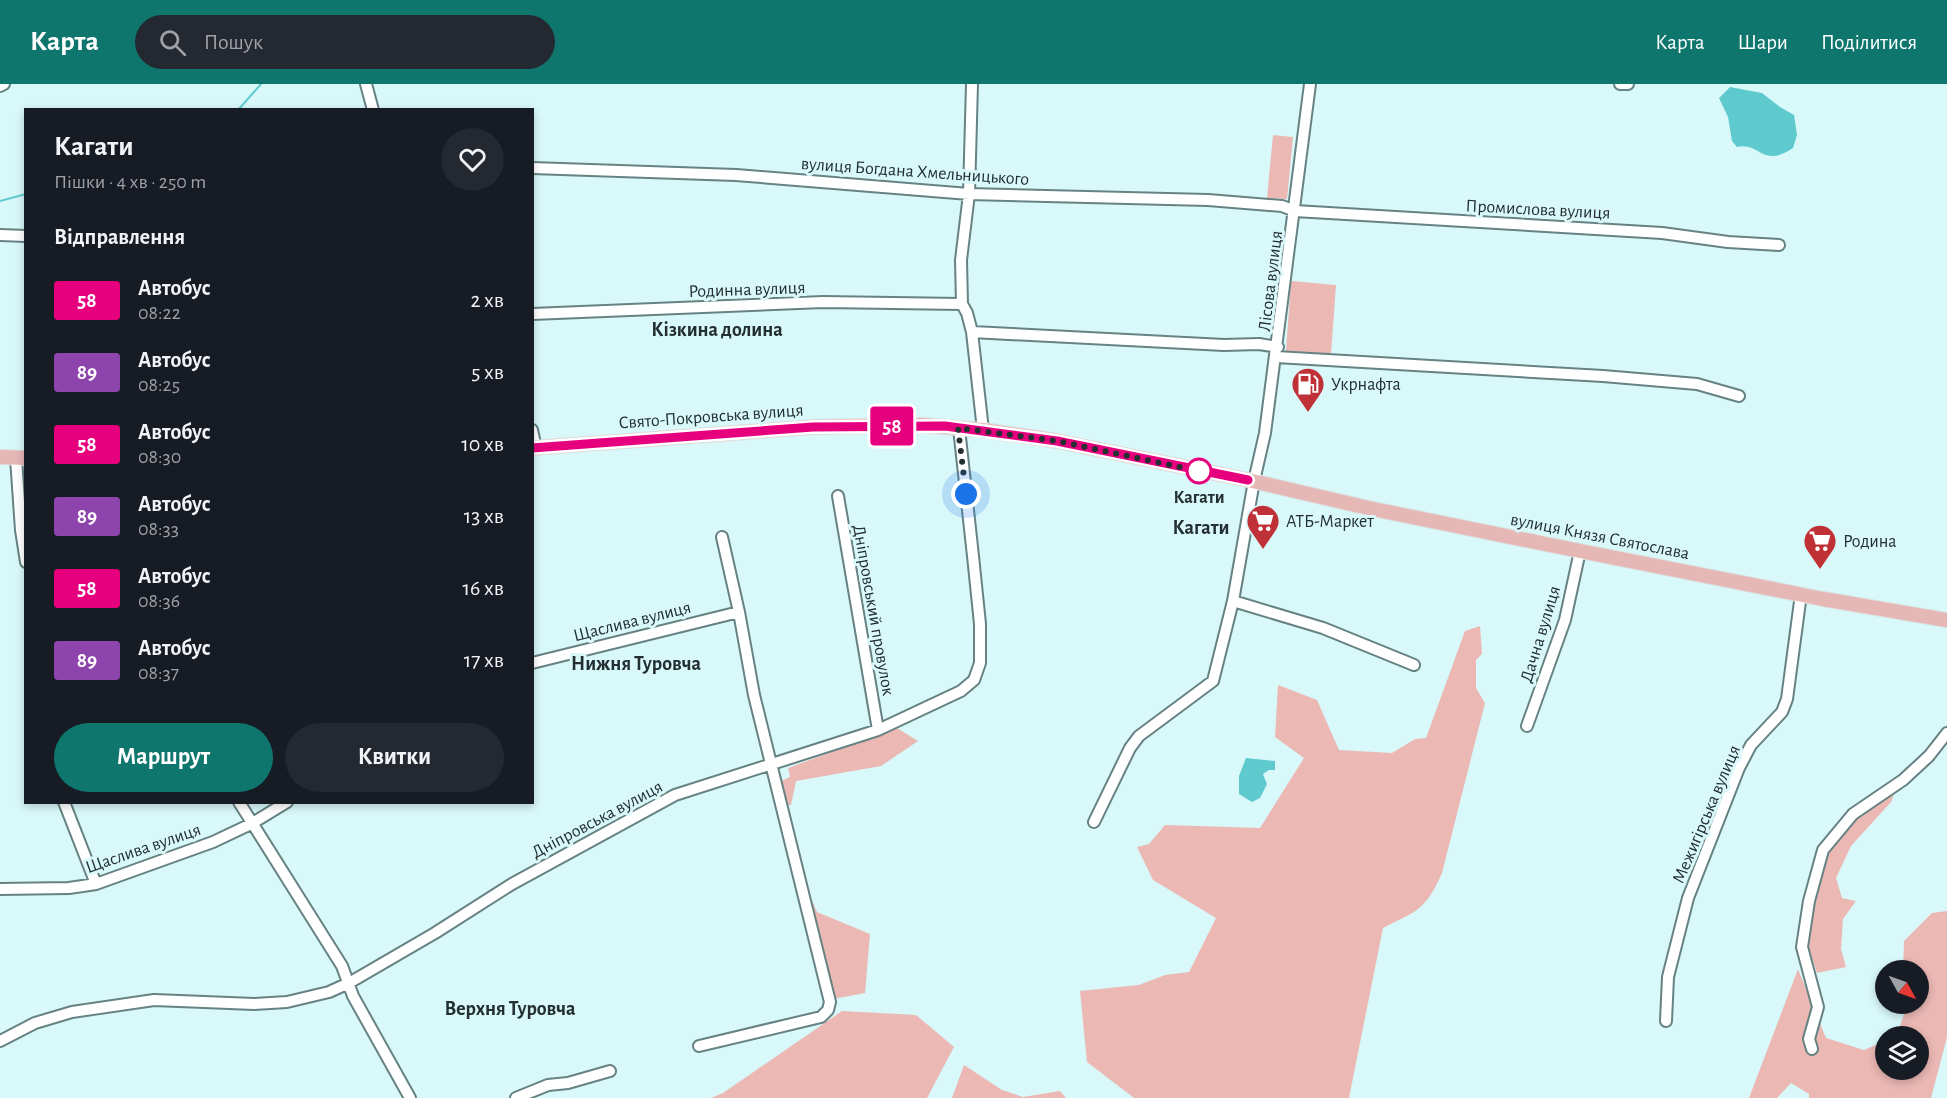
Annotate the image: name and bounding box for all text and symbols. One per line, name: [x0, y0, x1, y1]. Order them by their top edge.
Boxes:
search box: [135, 15, 555, 69]
icon: search: [156, 26, 189, 59]
text: Карта: [30, 28, 99, 56]
text: Пошук: [204, 31, 263, 53]
text: Карта: [1655, 32, 1705, 53]
text: Шари: [1738, 32, 1788, 53]
text: Поділитися: [1821, 32, 1917, 53]
button: heart: [441, 128, 504, 191]
text: Кагати: [54, 133, 134, 161]
street label: вулиця Богдана Хмельницького: [800, 155, 1030, 189]
text: Пішки · 4 хв · 250 m: [54, 172, 206, 192]
street label: Промислова вулиця: [1465, 197, 1611, 223]
text: Відправлення: [54, 226, 185, 248]
street label: Лісова вулиця: [1256, 230, 1286, 333]
text: Автобус: [138, 277, 211, 299]
street label: Родинна вулиця: [688, 279, 806, 301]
text: 2 хв: [470, 289, 504, 311]
text: 58: [77, 290, 97, 311]
text: 08:22: [138, 303, 181, 323]
district label: Кізкина долина: [651, 320, 783, 340]
text: Автобус: [138, 349, 211, 371]
text: 5 хв: [471, 361, 504, 383]
text: 89: [77, 362, 97, 383]
fuel station icon: Укрнафта: [1290, 366, 1326, 413]
text: 08:25: [138, 375, 180, 395]
place label: Укрнафта: [1331, 376, 1401, 394]
street label: Свято-Покровська вулиця: [618, 402, 804, 432]
line badge: 58: [865, 406, 919, 446]
text: 58: [882, 416, 902, 437]
text: Автобус: [138, 421, 211, 443]
text: 10 хв: [461, 433, 504, 455]
text: 58: [77, 434, 97, 455]
text: 08:30: [138, 447, 181, 467]
marker: Кагати: [1186, 458, 1212, 484]
your location: [951, 479, 981, 509]
place label: Кагати: [1173, 489, 1225, 507]
text: Автобус: [138, 493, 211, 515]
supermarket icon: АТБ-Маркет: [1245, 503, 1281, 550]
text: 13 хв: [464, 505, 504, 527]
text: 89: [77, 506, 97, 527]
street label: вулиця Князя Святослава: [1509, 511, 1691, 563]
place label: АТБ-Маркет: [1286, 513, 1374, 531]
district label: Кагати: [1173, 518, 1229, 538]
text: 08:33: [138, 519, 179, 539]
street label: Дніпровський провулок: [849, 523, 897, 698]
supermarket icon: Родина: [1802, 523, 1838, 570]
place label: Родина: [1843, 533, 1897, 551]
text: Автобус: [138, 565, 211, 587]
text: 16 хв: [463, 577, 504, 599]
text: 58: [77, 578, 97, 599]
street label: Дачна вулиця: [1518, 584, 1564, 685]
text: 08:36: [138, 591, 180, 611]
street label: Щаслива вулиця: [571, 599, 693, 645]
text: Автобус: [138, 637, 211, 659]
text: 17 хв: [464, 649, 504, 671]
text: 89: [77, 650, 97, 671]
district label: Нижня Туровча: [571, 654, 701, 674]
text: 08:37: [138, 663, 179, 683]
button: Маршрут: [54, 723, 273, 792]
button: Квитки: [285, 723, 504, 792]
street label: Межигірська вулиця: [1670, 743, 1744, 886]
street label: Дніпровська вулиця: [529, 778, 666, 862]
street label: Щаслива вулиця: [83, 821, 203, 877]
north arrow: [1875, 960, 1929, 1014]
map controls: [1875, 960, 1929, 1080]
district label: Верхня Туровча: [444, 999, 576, 1019]
button: layers: [1875, 1026, 1929, 1080]

